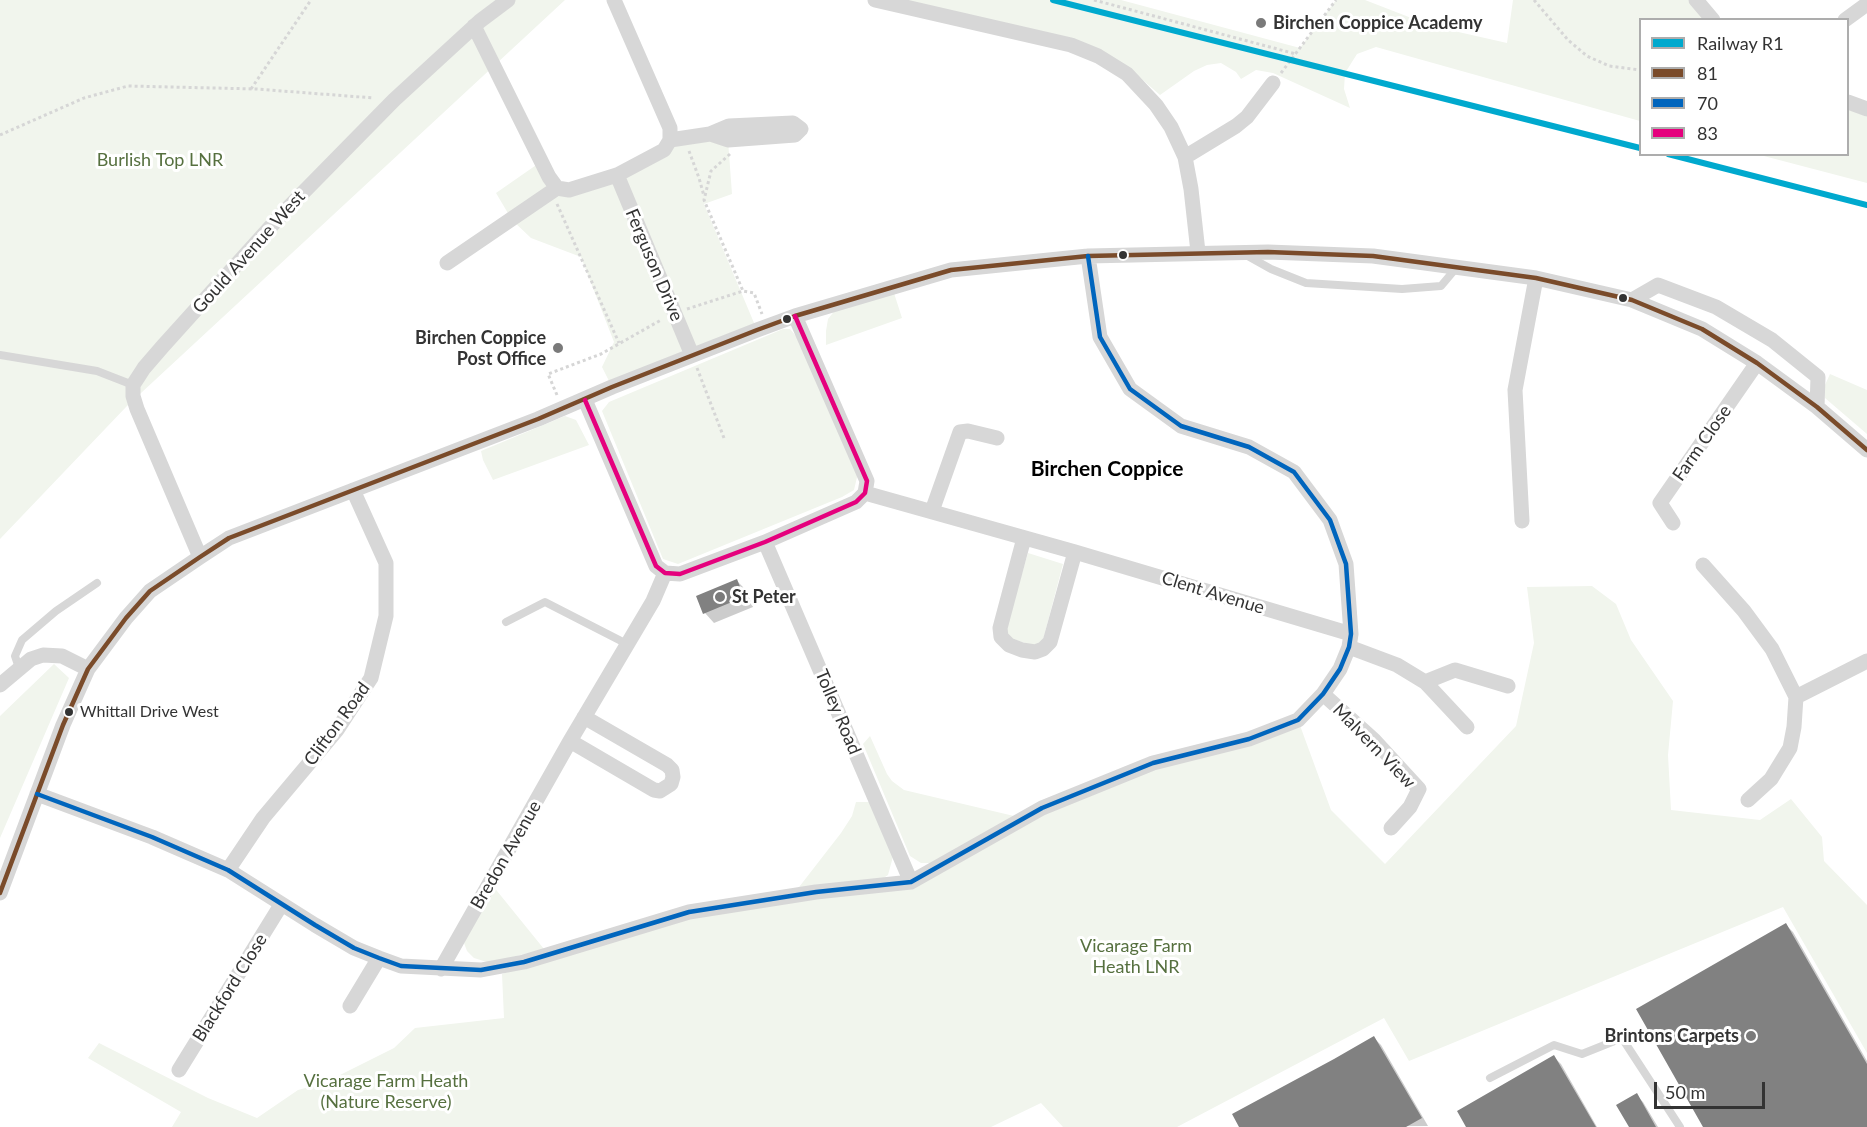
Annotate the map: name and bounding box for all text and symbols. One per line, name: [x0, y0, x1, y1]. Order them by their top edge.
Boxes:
place label: Birchen Coppice Academy: [1273, 12, 1482, 34]
marker: Birchen Coppice Academy: [1254, 16, 1268, 30]
legend: [1639, 18, 1849, 156]
text: Railway R1: [1697, 32, 1784, 54]
text: 81: [1697, 62, 1718, 84]
text: 70: [1697, 92, 1718, 114]
text: 83: [1697, 122, 1718, 144]
park label: Burlish Top LNR: [97, 149, 223, 171]
street label: Gould Avenue West: [188, 186, 310, 318]
street label: Ferguson Drive: [621, 205, 687, 325]
unlabelled marker: [1117, 249, 1129, 261]
unlabelled marker: [1617, 292, 1629, 304]
unlabelled marker: [781, 313, 793, 325]
place label: Birchen Coppice Post Office: [415, 327, 546, 370]
marker: Birchen Coppice Post Office: [551, 341, 565, 355]
street label: Farm Close: [1668, 401, 1736, 485]
district label: Birchen Coppice: [1031, 456, 1183, 482]
street label: Clent Avenue: [1159, 567, 1267, 619]
place label: St Peter: [732, 586, 796, 608]
marker: St Peter: [713, 590, 727, 604]
street label: Tolley Road: [810, 666, 866, 758]
street label: Clifton Road: [300, 678, 374, 770]
street label: Malvern View: [1328, 699, 1420, 793]
place label: Whittall Drive West: [80, 702, 219, 722]
marker: Whittall Drive West: [63, 706, 75, 718]
street label: Bredon Avenue: [466, 797, 546, 913]
street label: Blackford Close: [188, 930, 272, 1046]
park label: Vicarage Farm Heath LNR: [1080, 935, 1192, 978]
place label: Brintons Carpets: [1604, 1025, 1739, 1047]
marker: Brintons Carpets: [1744, 1029, 1758, 1043]
park label: Vicarage Farm Heath (Nature Reserve): [304, 1070, 468, 1112]
scale bar: [1657, 1070, 1768, 1108]
text: 50 m: [1665, 1081, 1705, 1103]

